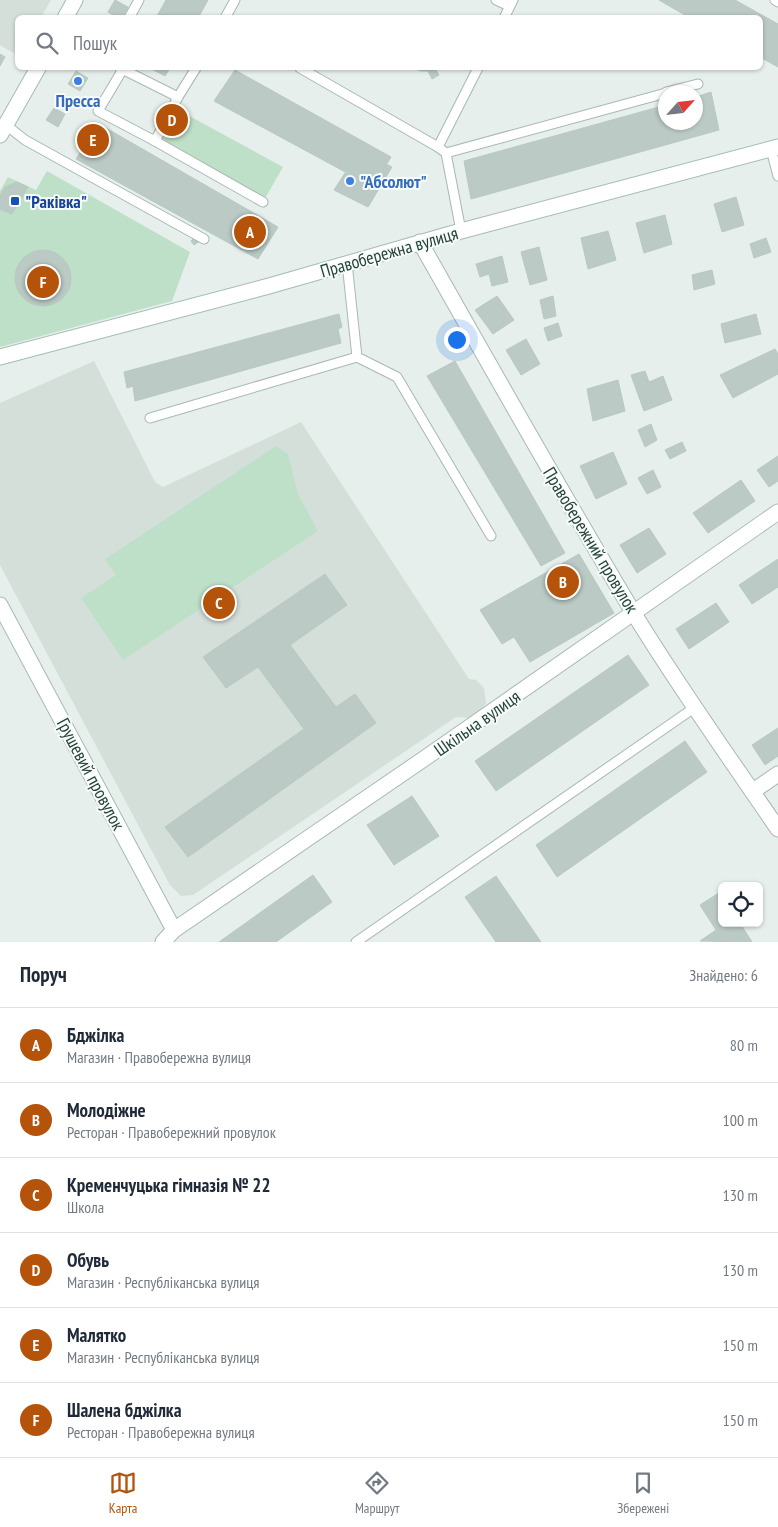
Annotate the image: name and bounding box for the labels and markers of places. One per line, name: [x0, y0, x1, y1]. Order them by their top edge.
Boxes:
marker: Пресса: [72, 75, 84, 87]
place label: Пресса: [56, 89, 100, 112]
pin: D: [156, 101, 188, 139]
pin: E: [77, 121, 109, 159]
place label: "Абсолют": [360, 170, 427, 193]
marker: "Абсолют": [344, 175, 356, 187]
place label: "Раківка": [25, 190, 87, 213]
marker: "Раківка": [9, 195, 21, 207]
pin: A: [234, 213, 266, 251]
pin: F: [27, 263, 59, 301]
pin: B: [547, 563, 579, 601]
pin: C: [203, 584, 235, 622]

